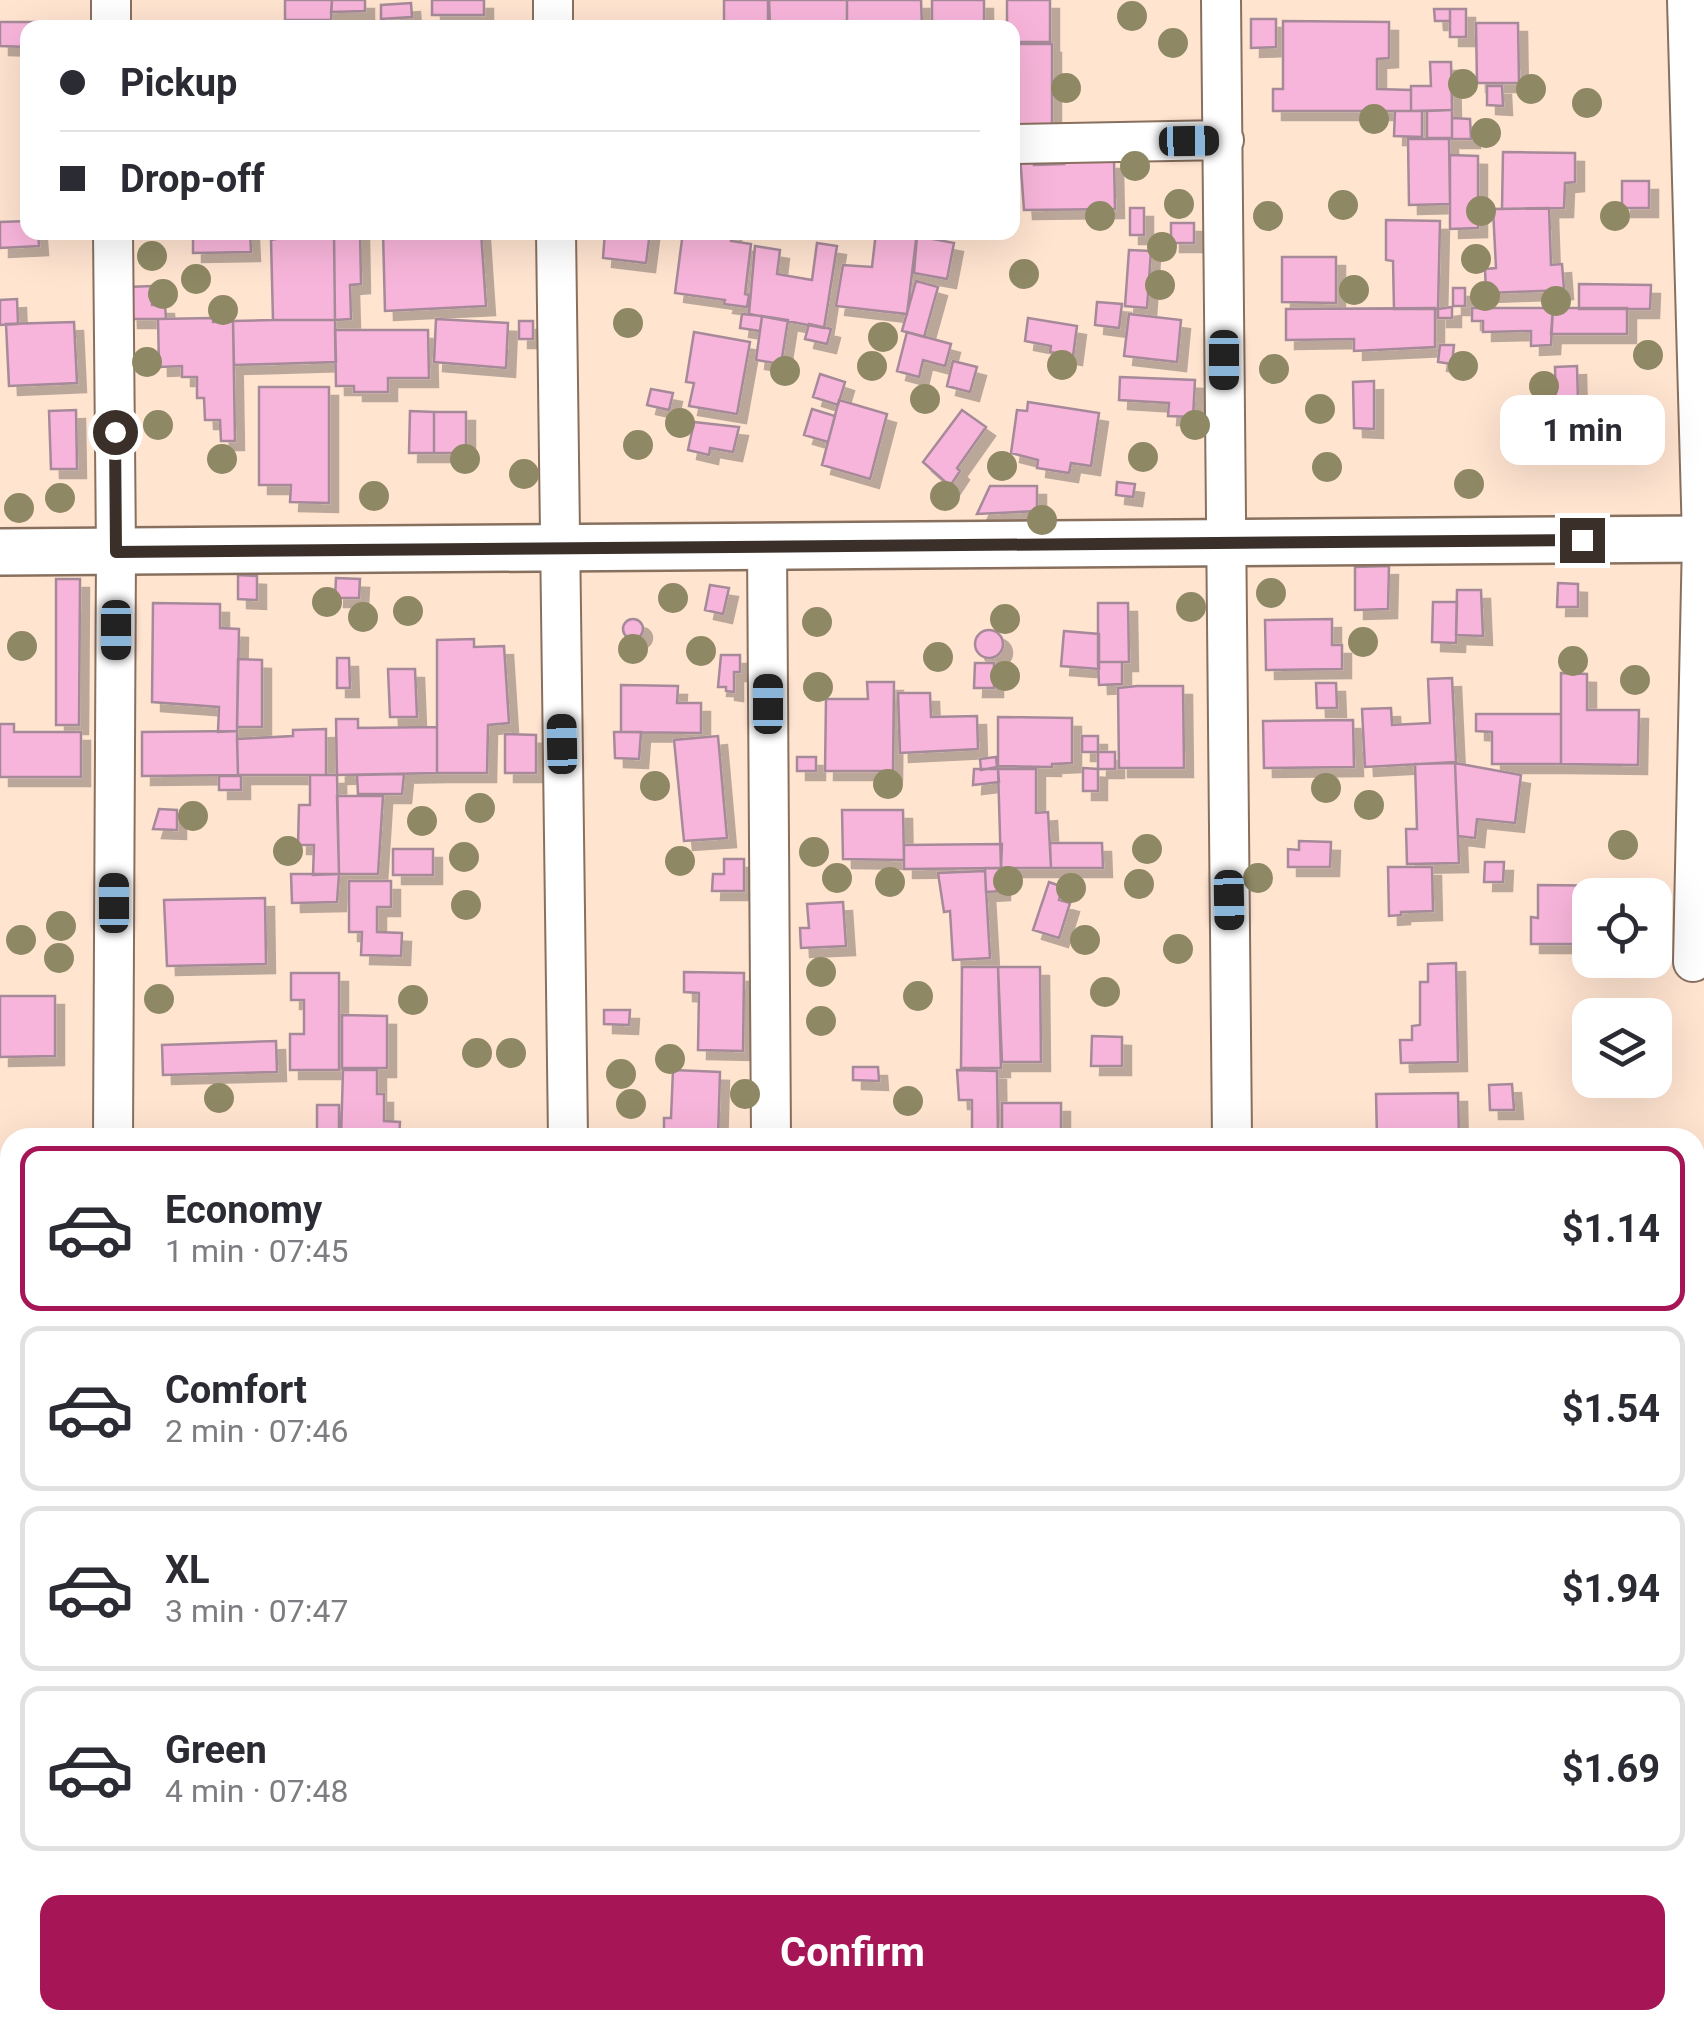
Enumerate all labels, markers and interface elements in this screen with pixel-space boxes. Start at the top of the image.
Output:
text: Pickup [120,61,237,105]
car [1159,125,1219,157]
text: Drop-off [120,157,265,201]
car [1209,330,1239,390]
callout: 1 min [1500,395,1664,465]
route start [93,410,138,455]
text: 1 min [1542,411,1623,449]
route end [1560,518,1605,563]
car [101,600,131,660]
car [753,674,783,734]
car [546,714,578,774]
car [1213,870,1245,930]
car [99,873,129,933]
map controls [1572,878,1672,1098]
button: locate [1572,878,1672,978]
button: layers [1572,998,1672,1098]
icon: car [45,1184,135,1274]
text: Economy [165,1188,322,1232]
text: $1.14 [1562,1207,1660,1251]
text: 1 min · 07:45 [165,1232,348,1270]
icon: car [45,1364,135,1454]
text: Comfort [165,1368,307,1412]
text: $1.54 [1562,1387,1660,1431]
text: 2 min · 07:46 [165,1412,348,1450]
icon: car [45,1544,135,1634]
text: XL [165,1548,210,1592]
text: $1.94 [1562,1567,1660,1611]
text: 3 min · 07:47 [165,1592,348,1630]
icon: car [45,1724,135,1814]
text: Green [165,1728,267,1772]
text: $1.69 [1562,1747,1660,1791]
text: 4 min · 07:48 [165,1772,348,1810]
button: Confirm [40,1895,1665,2010]

